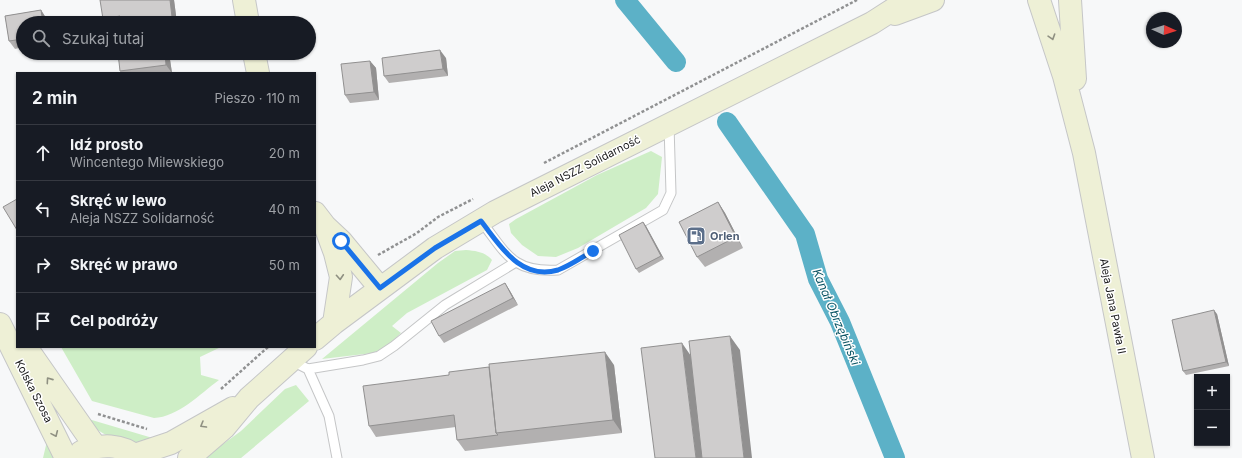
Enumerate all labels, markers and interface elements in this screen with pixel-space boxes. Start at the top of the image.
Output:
north arrow [1146,12,1182,48]
search box [16,16,316,60]
icon: search [30,27,52,49]
text: Szukaj tutaj [62,29,144,48]
one-way arrow [1047,33,1056,40]
text: 2 min [32,88,77,108]
text: Pieszo · 110 m [214,90,300,106]
street label: Aleja NSZZ Solidarność [527,132,643,200]
text: Idź prosto [70,135,143,154]
icon: ahead [32,142,54,164]
text: 20 m [269,145,300,161]
text: Wincentego Milewskiego [70,154,224,170]
text: Skręć w lewo [70,191,166,210]
icon: left [32,198,54,220]
text: 40 m [268,201,300,217]
text: Aleja NSZZ Solidarność [70,210,215,226]
fuel station icon: Orlen [685,225,707,247]
place label: Orlen [710,229,740,243]
route start [332,232,350,250]
route end [584,242,602,260]
icon: right [32,254,54,276]
text: Skręć w prawo [70,255,178,274]
text: 50 m [269,257,300,273]
street label: Aleja Jana Pawła II [1097,257,1129,355]
water label: Kanał Obrzębiński [809,266,864,368]
one-way arrow [335,274,344,280]
icon: arrive [32,310,54,332]
text: Cel podróży [70,311,158,330]
street label: Kolska Szosa [12,357,56,425]
map controls [1194,374,1230,446]
button: + [1194,374,1230,410]
one-way arrow [46,377,54,384]
button: − [1194,410,1230,446]
one-way arrow [200,420,208,427]
one-way arrow [50,429,58,437]

